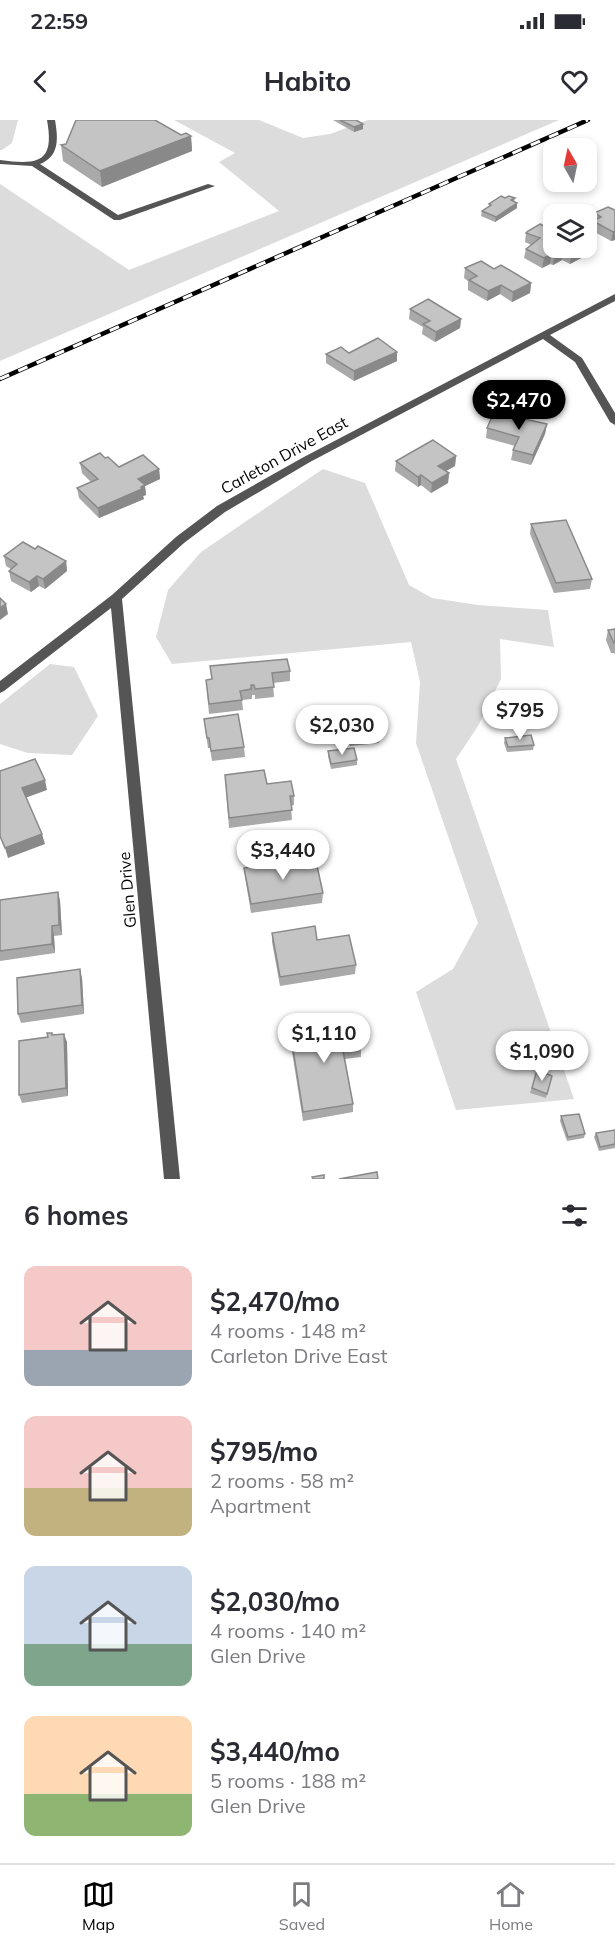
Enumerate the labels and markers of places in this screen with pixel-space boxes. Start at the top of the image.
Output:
pin: $2,470 [470,380,568,431]
pin: $795 [484,690,556,741]
pin: $2,030 [293,705,391,756]
pin: $3,440 [234,830,332,881]
pin: $1,110 [275,1013,373,1064]
pin: $1,090 [493,1031,591,1082]

